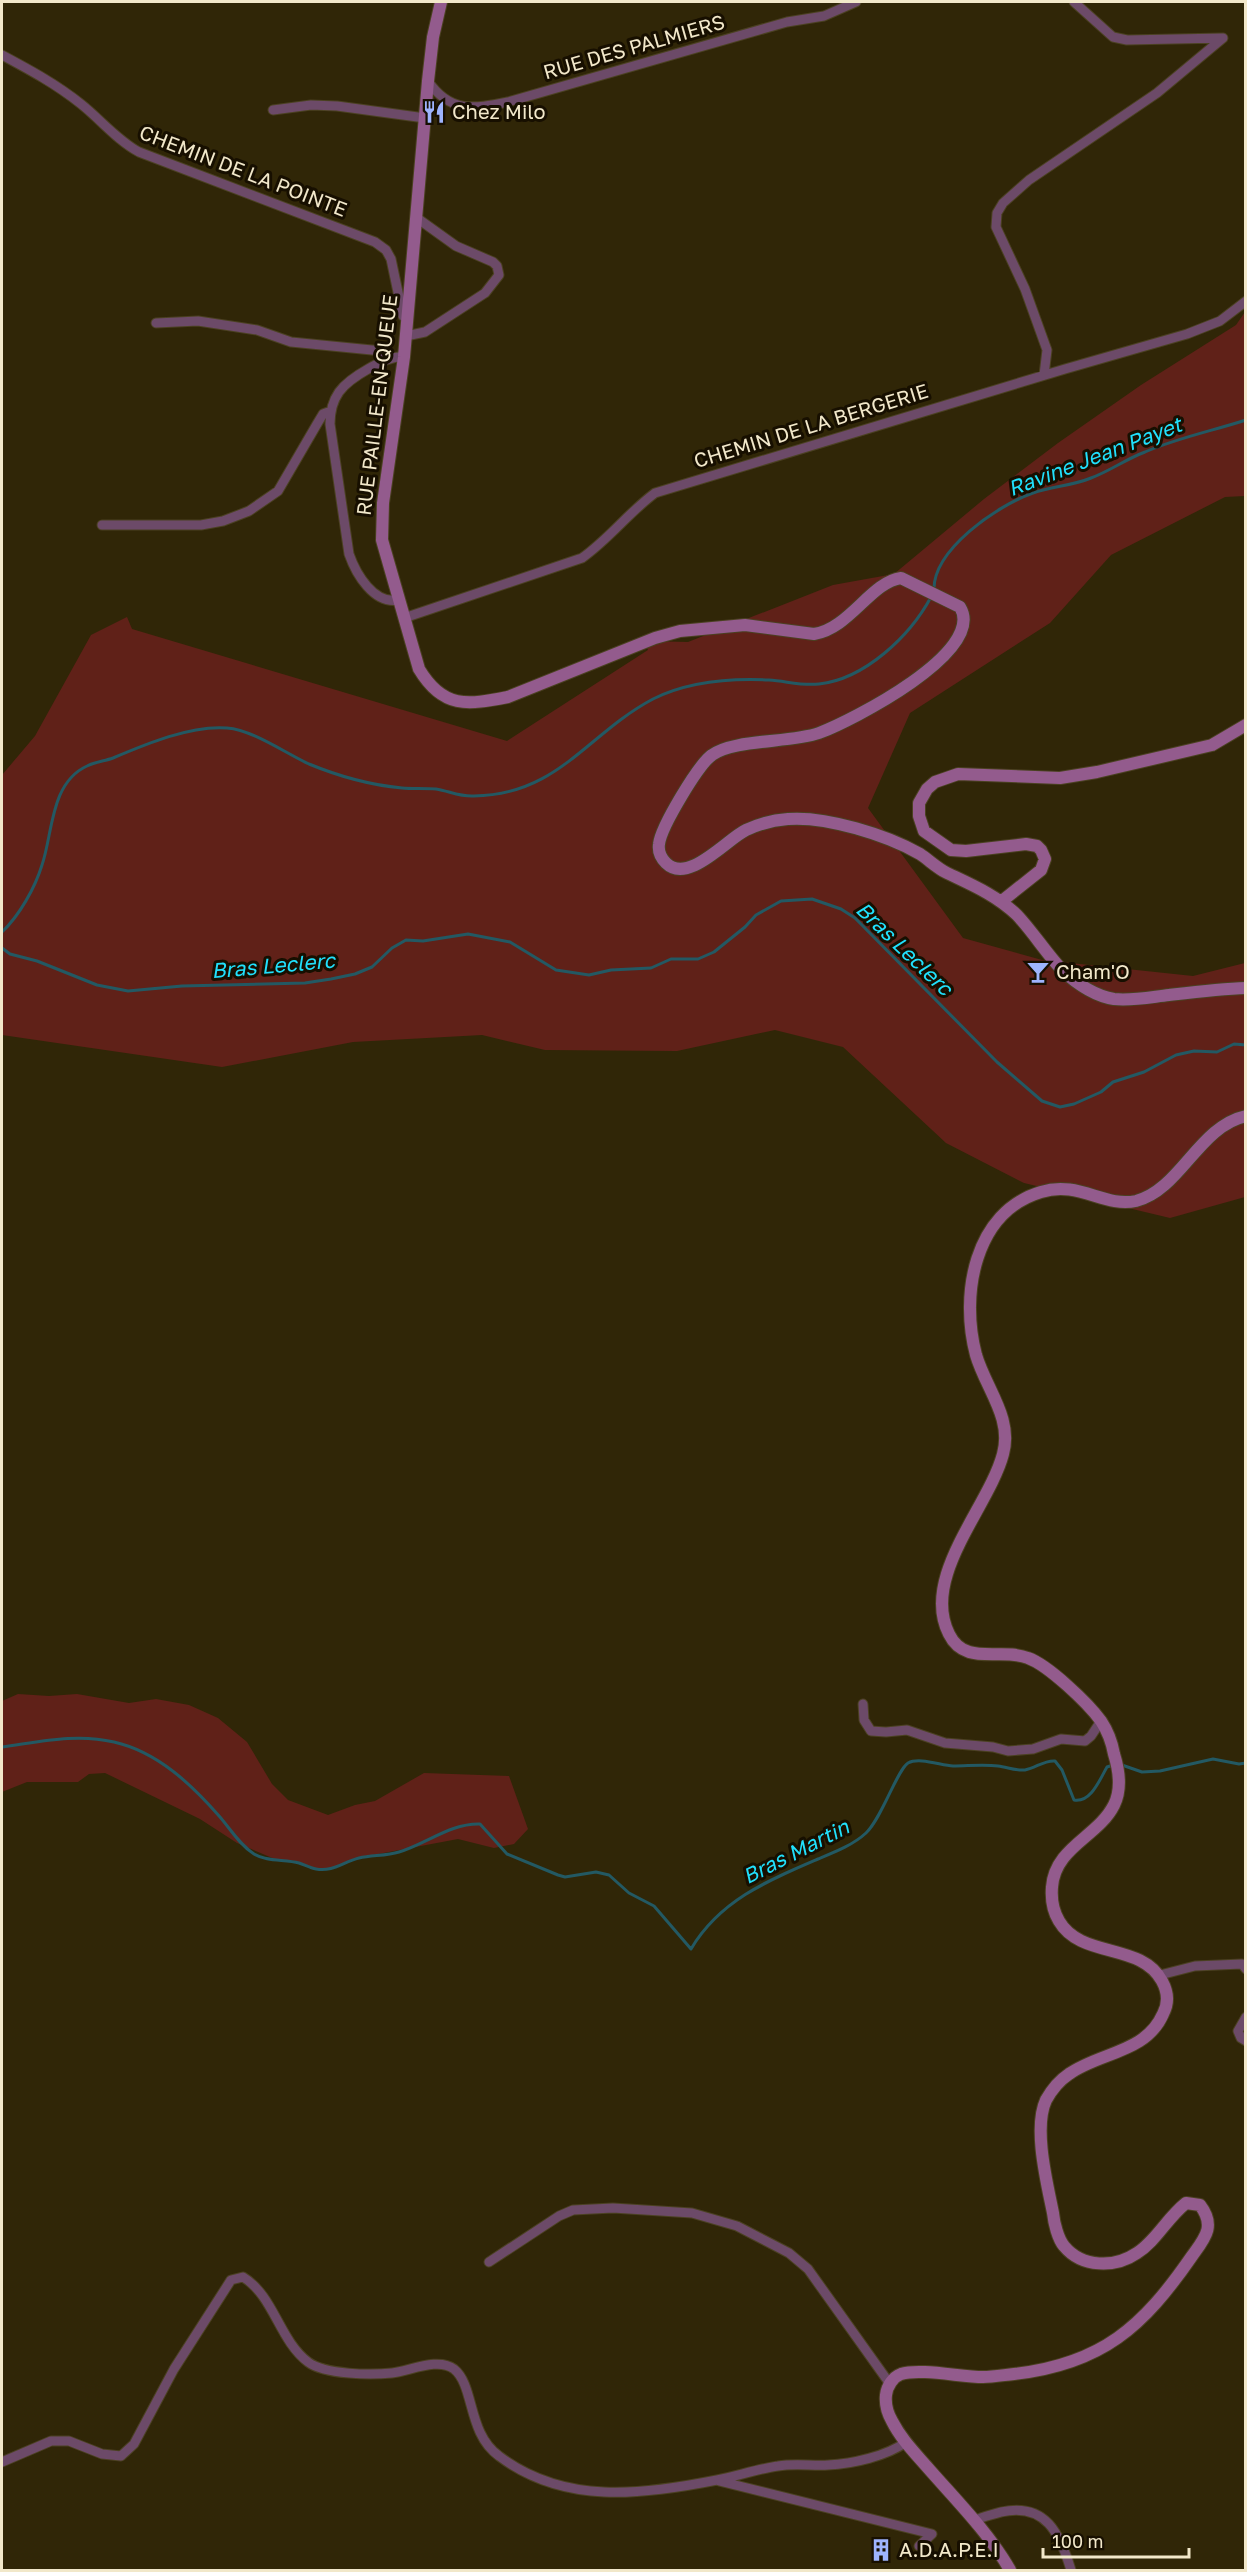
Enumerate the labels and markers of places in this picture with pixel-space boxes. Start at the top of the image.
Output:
restaurant icon: Chez Milo [421,99,447,125]
place label: Chez Milo [452,99,545,123]
bar icon: Cham'O [1025,959,1051,985]
place label: Cham'O [1056,959,1130,983]
building icon: A.D.A.P.E.I [868,2537,894,2563]
place label: A.D.A.P.E.I [899,2537,999,2561]

